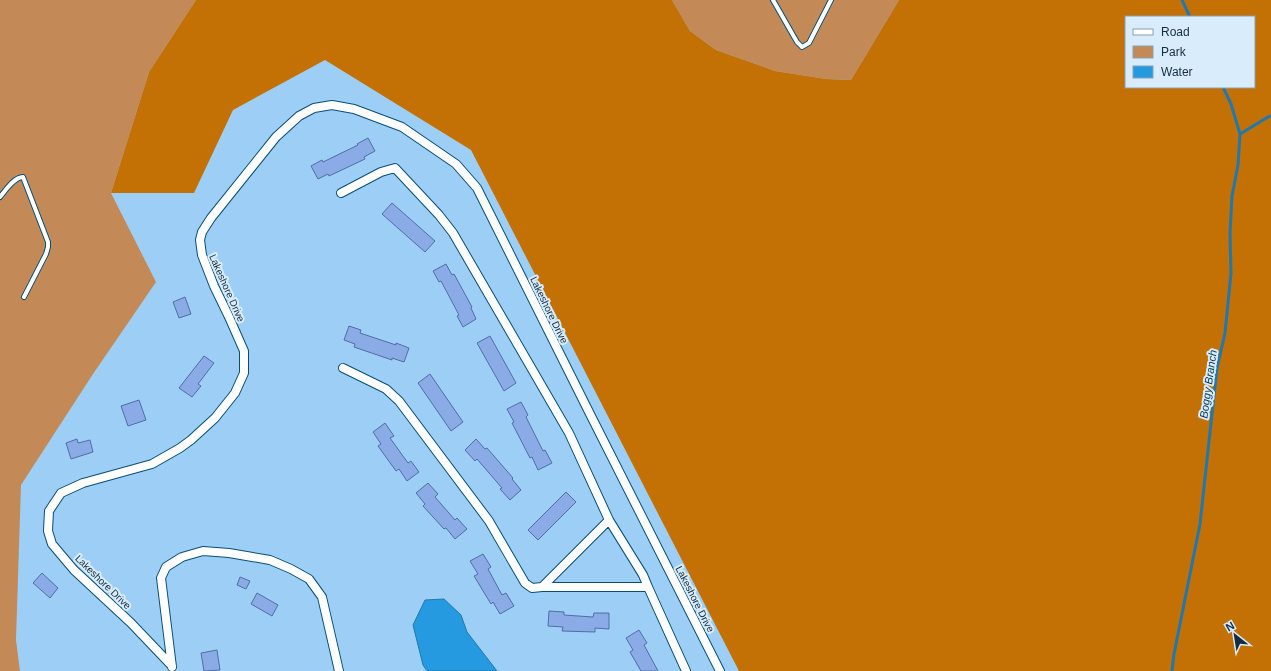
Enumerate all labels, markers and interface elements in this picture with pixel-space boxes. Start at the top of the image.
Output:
legend [1125,16,1255,88]
text: Road [1161,25,1190,39]
text: Park [1161,45,1187,59]
text: Water [1161,65,1193,79]
street label: Lakeshore Drive [207,253,247,324]
street label: Lakeshore Drive [528,275,570,346]
water label: Boggy Branch [1197,349,1219,419]
street label: Lakeshore Drive [73,553,133,612]
street label: Lakeshore Drive [674,564,717,634]
north arrow [1215,615,1255,655]
text: N [1224,619,1236,634]

